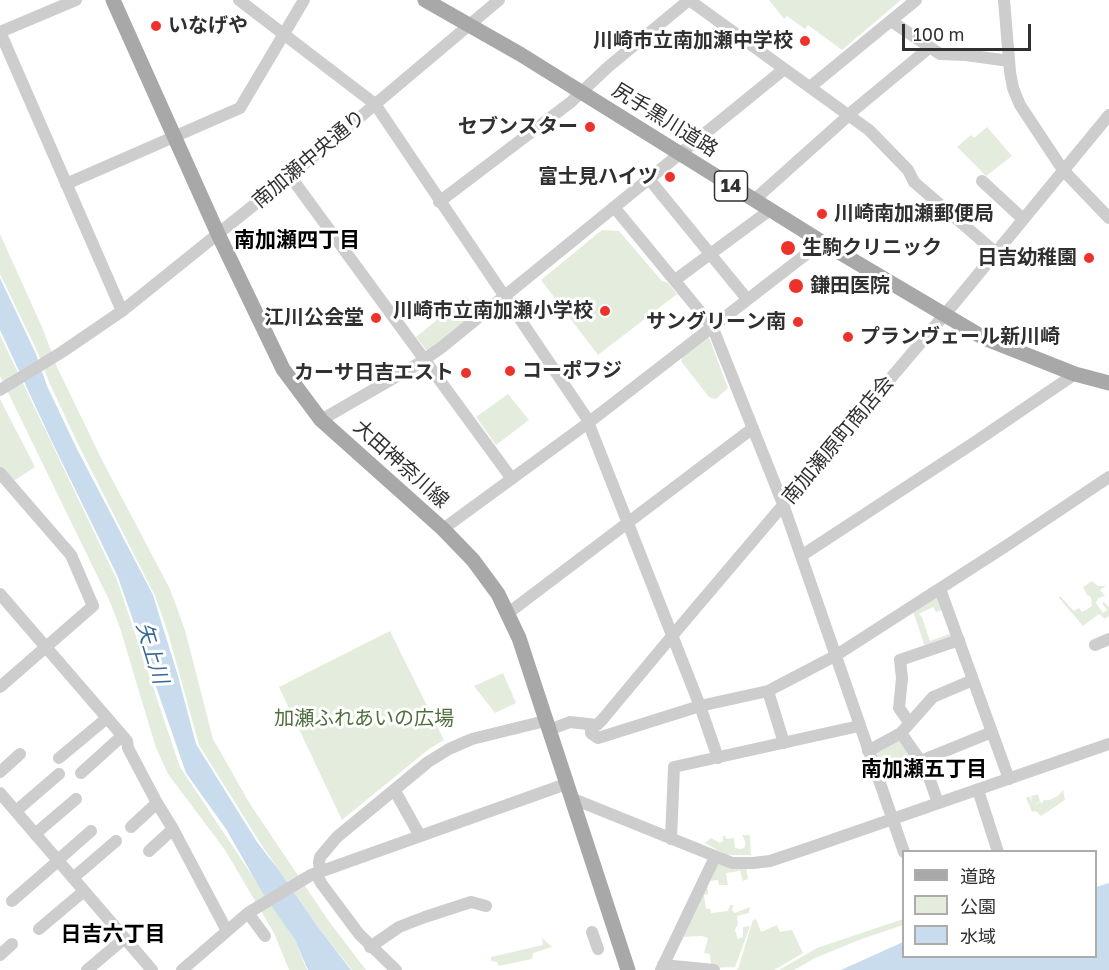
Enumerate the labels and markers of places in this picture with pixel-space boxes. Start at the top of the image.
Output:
place label: いなげや [168,14,248,38]
marker: いなげや [149,19,163,33]
place label: 川崎市立南加瀬中学校 [593,29,793,53]
marker: 川崎市立南加瀬中学校 [798,34,812,48]
place label: セブンスター [458,115,578,139]
marker: セブンスター [583,120,597,134]
place label: 富士見ハイツ [538,165,658,189]
marker: 富士見ハイツ [663,170,677,184]
place label: 川崎南加瀬郵便局 [834,202,994,226]
marker: 川崎南加瀬郵便局 [815,207,829,221]
place label: 生駒クリニック [802,236,942,260]
marker: 生駒クリニック [779,239,797,257]
place label: 日吉幼稚園 [977,246,1077,270]
marker: 日吉幼稚園 [1082,251,1096,265]
place label: 鎌田医院 [810,274,890,298]
marker: 鎌田医院 [787,277,805,295]
place label: 川崎市立南加瀬小学校 [393,299,593,323]
marker: 川崎市立南加瀬小学校 [598,304,612,318]
place label: 江川公会堂 [264,306,364,330]
place label: サングリーン南 [646,310,786,334]
marker: 江川公会堂 [369,311,383,325]
marker: サングリーン南 [791,315,805,329]
place label: プランヴェール新川崎 [860,325,1060,349]
marker: プランヴェール新川崎 [841,330,855,344]
place label: コーポフジ [522,359,622,383]
place label: カーサ日吉エスト [294,361,454,385]
marker: コーポフジ [503,364,517,378]
marker: カーサ日吉エスト [459,366,473,380]

